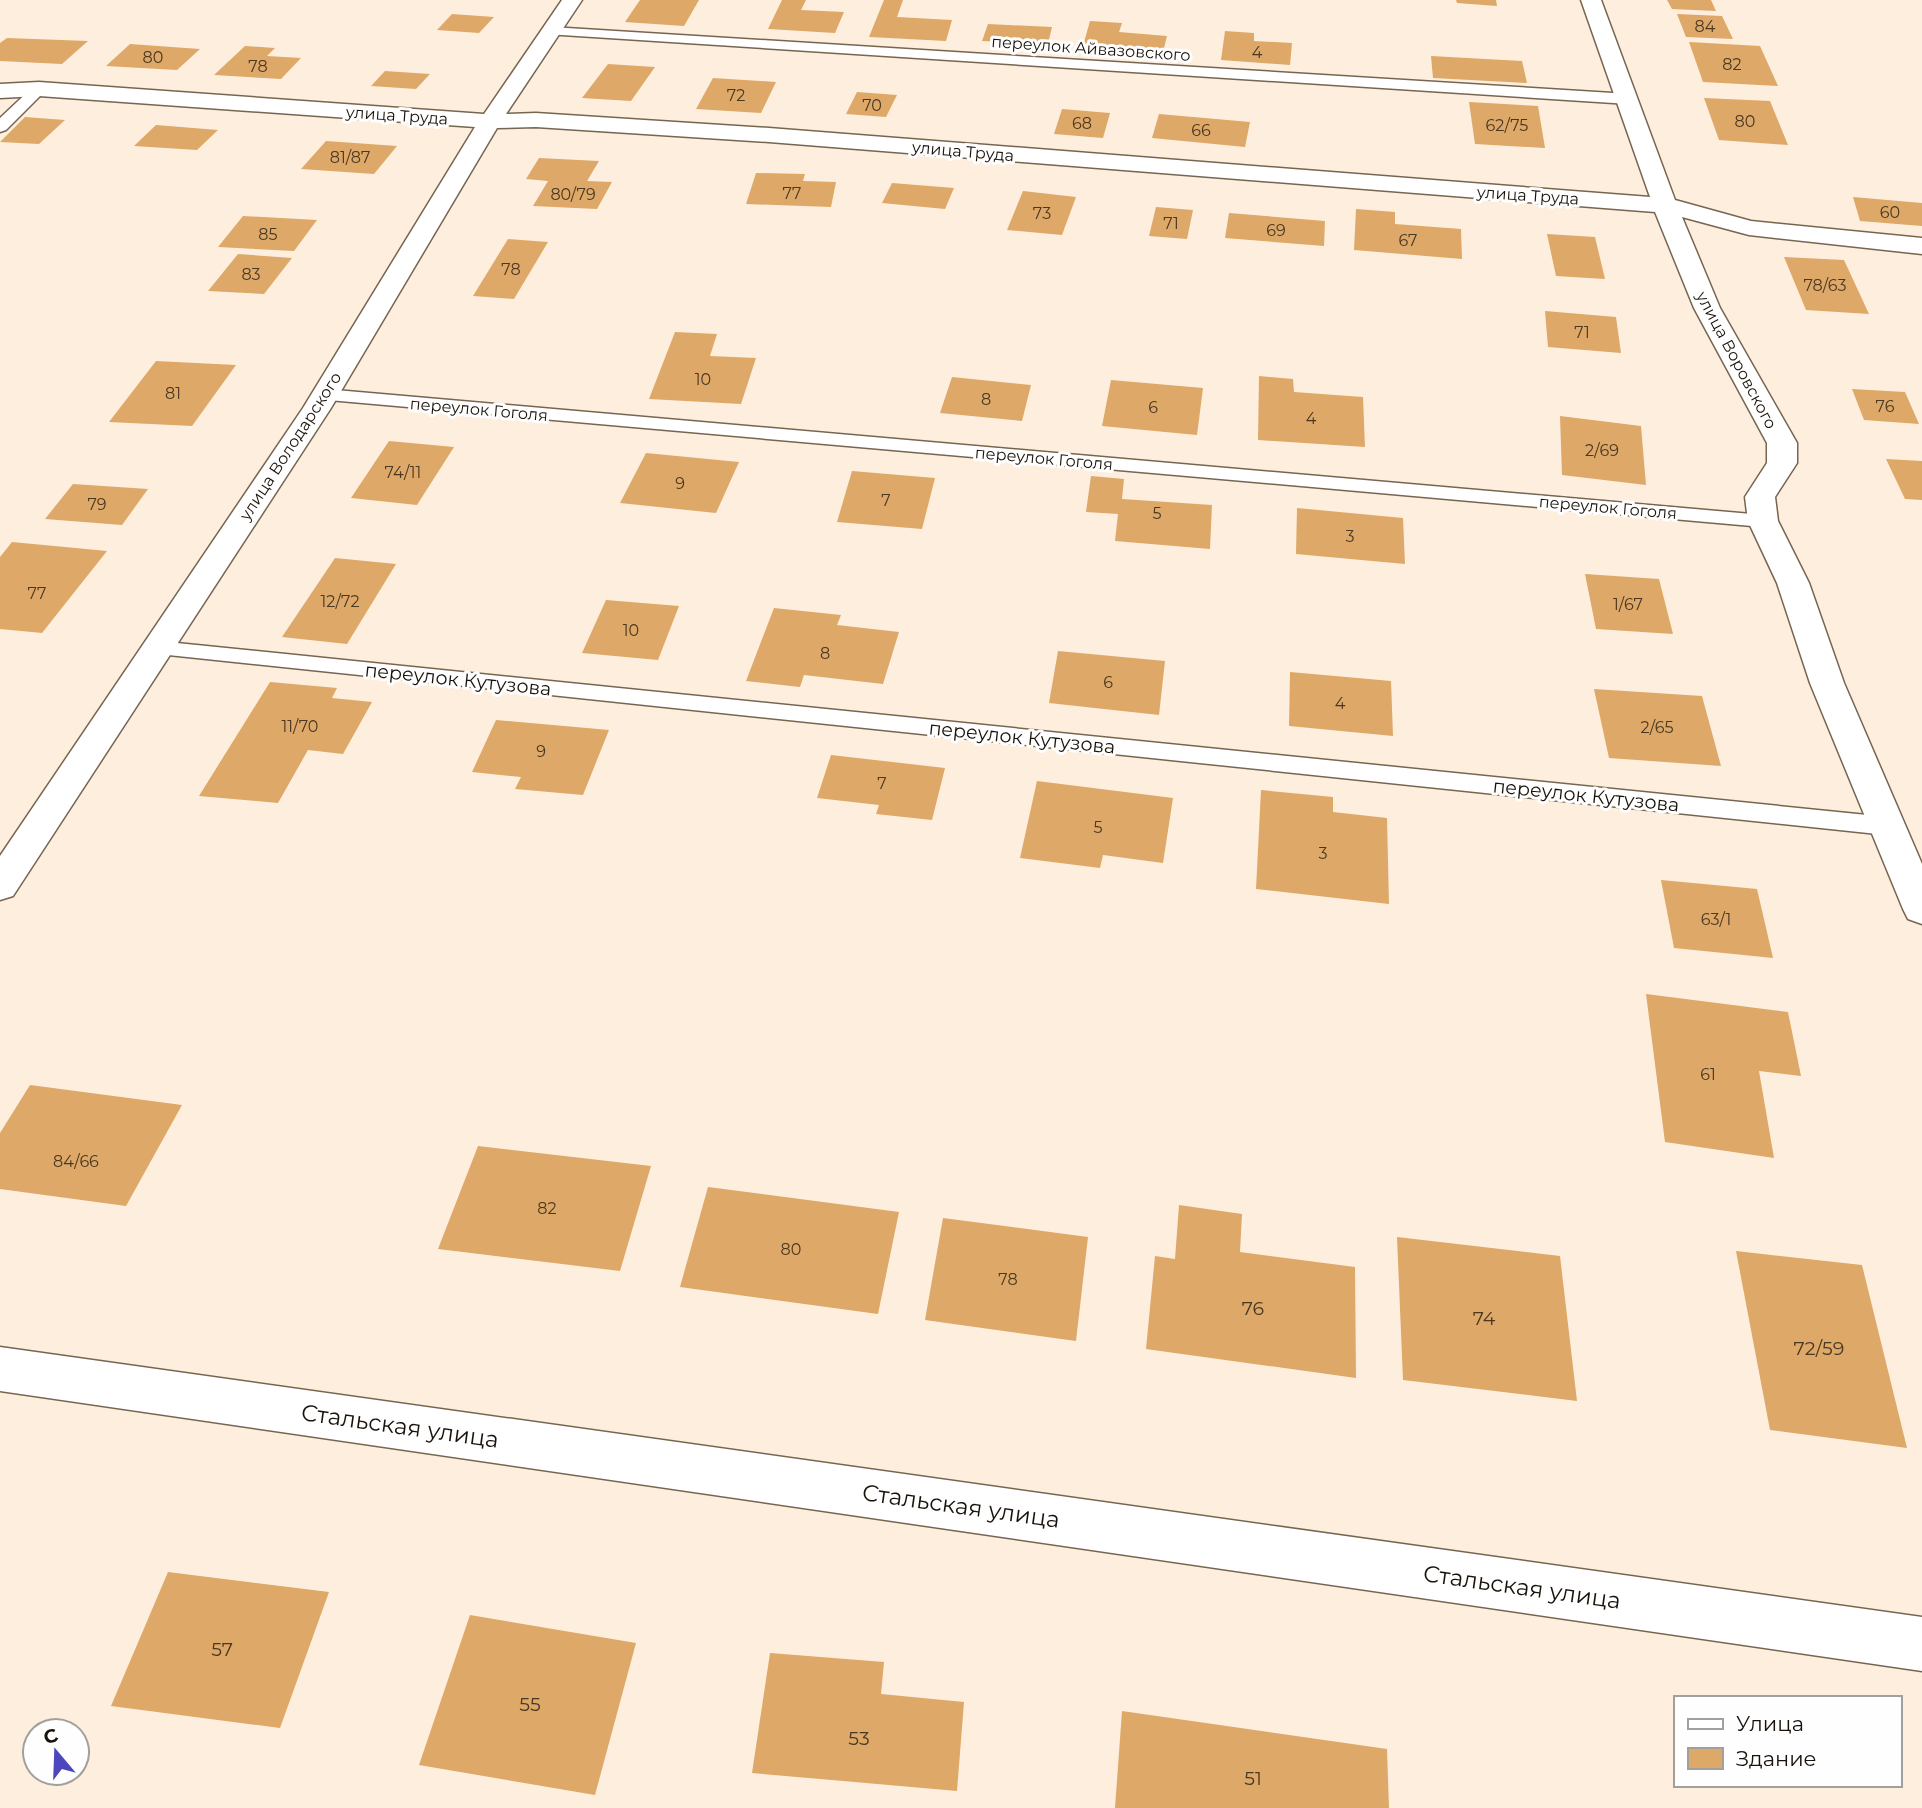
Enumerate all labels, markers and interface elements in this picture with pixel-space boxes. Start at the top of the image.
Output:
house number: 84 [1695,17,1716,36]
street label: переулок Айвазовского [991,32,1191,65]
house number: 4 [1252,43,1263,62]
house number: 80 [143,48,163,67]
house number: 82 [1722,55,1742,74]
house number: 78 [248,57,268,76]
house number: 72 [727,86,745,105]
house number: 70 [862,96,882,115]
street label: улица Труда [344,102,449,129]
house number: 80 [1735,112,1755,131]
house number: 68 [1072,114,1092,133]
house number: 62/75 [1486,116,1528,135]
house number: 66 [1191,121,1211,140]
street label: улица Труда [910,137,1015,165]
house number: 81/87 [330,148,370,167]
street label: улица Труда [1475,182,1580,209]
house number: 77 [783,184,801,203]
house number: 80/79 [550,185,596,204]
house number: 60 [1880,203,1900,222]
house number: 73 [1033,204,1051,223]
house number: 71 [1163,214,1179,233]
house number: 69 [1266,221,1286,240]
house number: 85 [258,225,278,244]
house number: 67 [1398,231,1418,250]
house number: 78 [501,260,521,279]
house number: 83 [241,265,261,284]
house number: 78/63 [1803,276,1847,295]
street label: улица Воровского [1692,287,1781,432]
house number: 71 [1574,323,1590,342]
street label: улица Володарского [235,369,345,525]
house number: 10 [695,370,711,389]
house number: 81 [165,384,181,403]
house number: 8 [981,390,991,409]
street label: переулок Гоголя [409,394,549,425]
house number: 76 [1876,397,1895,416]
house number: 6 [1148,398,1158,417]
house number: 4 [1306,409,1317,428]
house number: 2/69 [1585,441,1619,460]
street label: переулок Гоголя [974,443,1114,474]
house number: 74/11 [385,463,421,482]
house number: 9 [675,474,685,493]
house number: 7 [881,491,891,510]
street label: переулок Гоголя [1538,492,1678,523]
house number: 79 [87,495,107,514]
house number: 5 [1152,504,1162,523]
house number: 3 [1345,527,1355,546]
house number: 77 [28,584,46,603]
house number: 12/72 [320,592,360,611]
house number: 1/67 [1613,595,1643,614]
house number: 10 [623,621,639,640]
house number: 8 [820,644,830,663]
street label: переулок Кутузова [364,658,552,701]
house number: 6 [1103,673,1113,692]
house number: 4 [1335,694,1346,713]
street label: переулок Кутузова [928,716,1116,759]
house number: 11/70 [282,717,318,736]
house number: 2/65 [1640,718,1674,737]
house number: 9 [536,742,546,761]
house number: 7 [877,774,887,793]
street label: переулок Кутузова [1492,774,1680,817]
house number: 5 [1093,818,1103,837]
house number: 3 [1318,844,1328,863]
house number: 63/1 [1701,910,1731,929]
house number: 61 [1700,1065,1716,1084]
house number: 84/66 [53,1152,99,1171]
house number: 82 [537,1199,557,1218]
house number: 80 [781,1240,801,1259]
house number: 78 [998,1270,1018,1289]
house number: 76 [1242,1297,1264,1320]
house number: 74 [1473,1307,1496,1330]
house number: 72/59 [1794,1337,1844,1360]
street label: Стальская улица [299,1398,501,1454]
street label: Стальская улица [860,1478,1062,1534]
street label: Стальская улица [1421,1559,1623,1615]
house number: 57 [211,1638,233,1661]
house number: 55 [519,1693,541,1716]
legend [1674,1696,1901,1787]
text: Улица [1736,1711,1804,1736]
north arrow [21,1717,91,1787]
text: С [40,1723,61,1750]
house number: 53 [848,1727,870,1750]
text: Здание [1736,1746,1817,1771]
house number: 51 [1244,1767,1262,1790]

